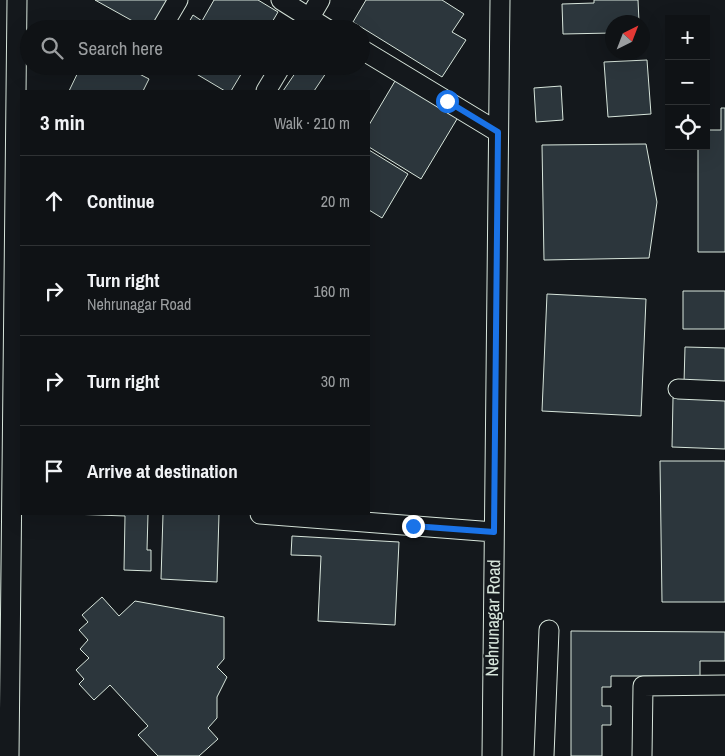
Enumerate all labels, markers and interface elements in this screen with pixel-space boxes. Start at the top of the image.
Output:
north arrow [605,15,650,60]
map controls [665,15,710,150]
button: + [665,15,710,60]
search box [20,20,370,75]
icon: search [38,34,66,62]
text: Search here [78,35,163,61]
button: − [665,60,710,105]
route start [436,90,459,113]
button: locate [665,105,710,150]
text: 3 min [40,108,85,137]
text: Walk · 210 m [274,112,350,134]
icon: ahead [40,187,68,215]
text: Continue [87,188,155,214]
text: 20 m [321,190,350,212]
text: Turn right [87,267,159,293]
icon: right [40,277,68,305]
text: 160 m [314,280,350,302]
text: Nehrunagar Road [87,293,191,315]
icon: right [40,367,68,395]
text: Turn right [87,368,159,394]
text: 30 m [321,370,350,392]
icon: arrive [40,457,68,485]
text: Arrive at destination [87,458,238,484]
route end [402,515,425,538]
street label: Nehrunagar Road [479,559,506,677]

